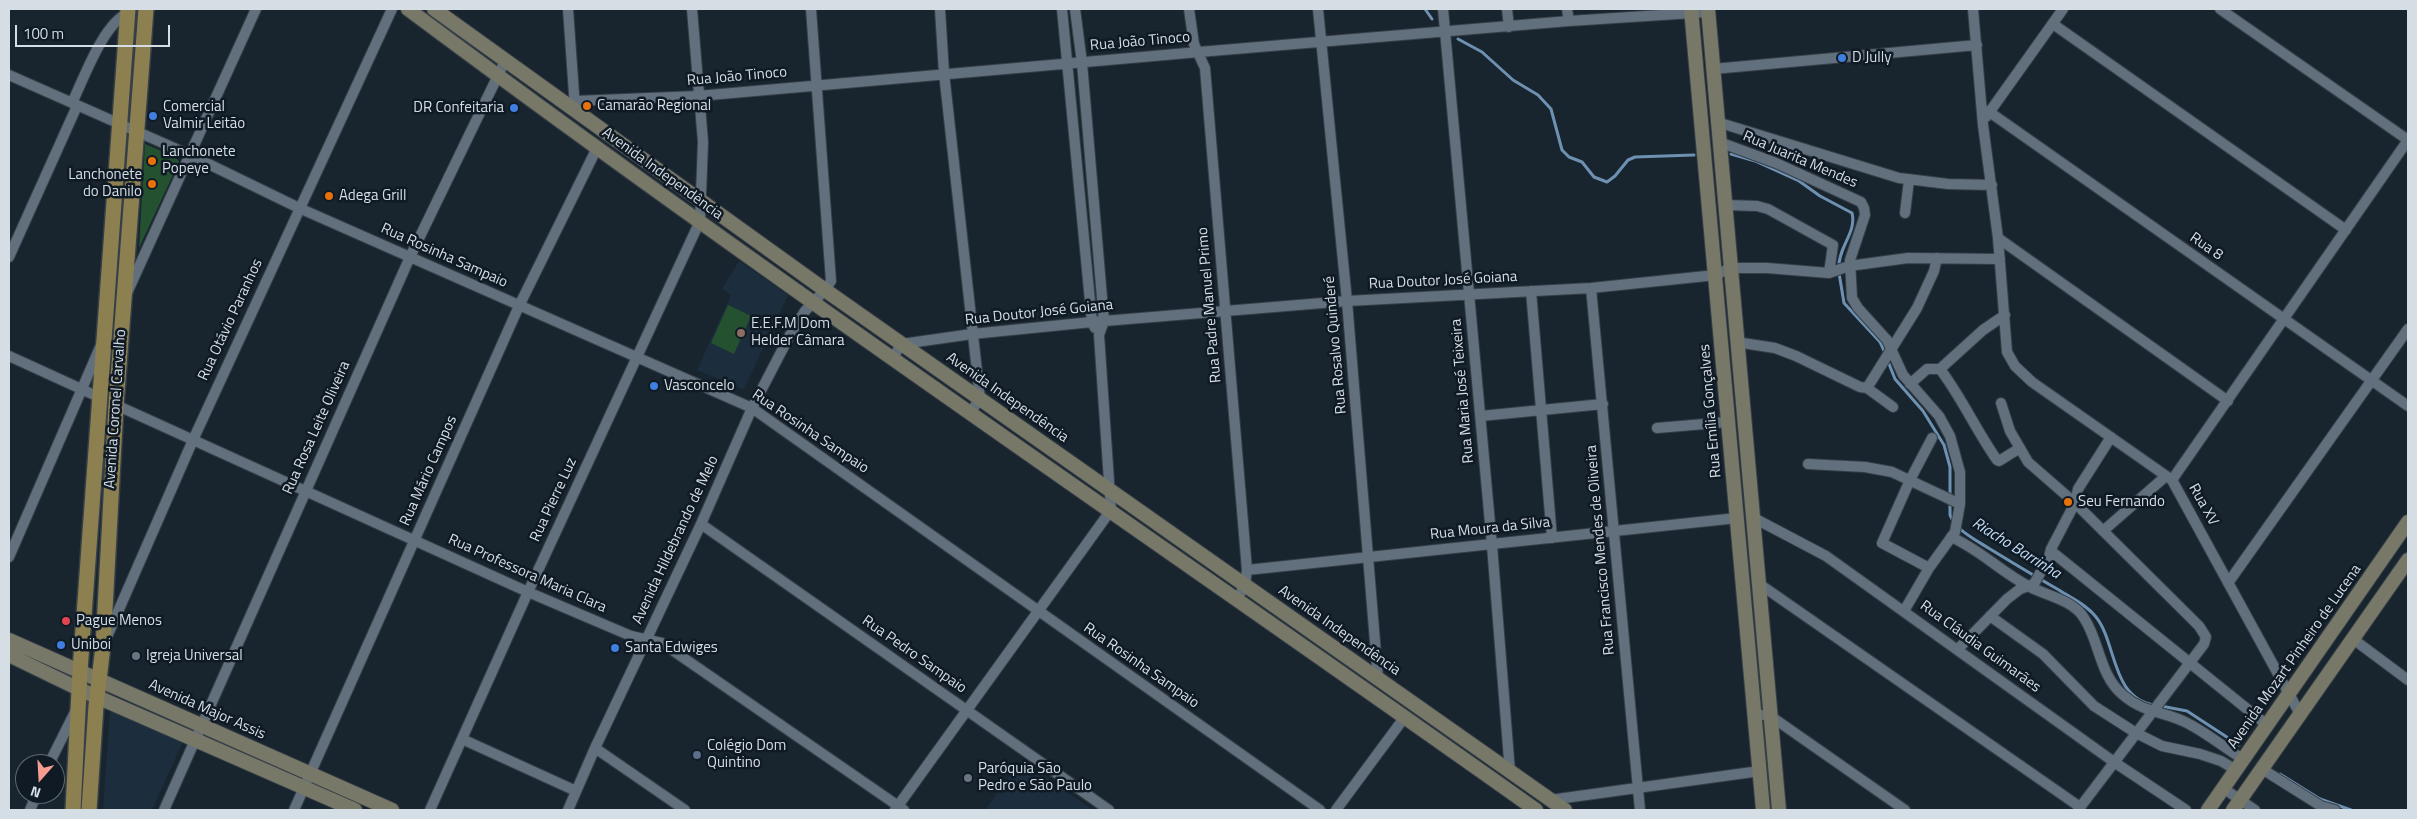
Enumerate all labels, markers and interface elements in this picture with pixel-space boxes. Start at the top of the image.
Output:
scale bar [18,15,172,47]
text: 100 m [23,22,64,45]
street label: Rua João Tinoco [1089,29,1191,55]
place label: D Jully [1852,49,1891,67]
marker: D Jully [1836,52,1848,64]
street label: Rua João Tinoco [686,64,788,90]
place label: Camarão Regional [597,97,711,115]
place label: Comercial Valmir Leitão [163,98,245,133]
place label: DR Confeitaria [413,99,504,117]
marker: Camarão Regional [581,100,593,112]
marker: DR Confeitaria [508,102,520,114]
marker: Comercial Valmir Leitão [147,110,159,122]
street label: Avenida Independência [598,124,726,224]
street label: Rua Juarita Mendes [1740,128,1860,192]
place label: Lanchonete Popeye [162,143,236,178]
marker: Lanchonete Popeye [146,155,158,167]
place label: Lanchonete do Danilo [68,166,142,201]
marker: Lanchonete do Danilo [146,178,158,190]
place label: Adega Grill [339,187,407,205]
marker: Adega Grill [323,190,335,202]
street label: Rua Rosinha Sampaio [378,220,510,292]
street label: Rua Padre Manuel Primo [1194,226,1226,384]
street label: Rua 8 [2186,229,2226,265]
street label: Rua Otávio Paranhos [195,256,267,384]
street label: Rua Doutor José Goiana [1368,268,1518,294]
street label: Rua Rosalvo Quinderé [1321,275,1351,415]
street label: Rua Doutor José Goiana [964,296,1114,330]
place label: E.E.F.M Dom Helder Câmara [751,315,845,350]
street label: Rua Maria José Teixeira [1448,318,1478,464]
marker: E.E.F.M Dom Helder Câmara [735,327,747,339]
street label: Avenida Coronel Carvalho [101,329,131,489]
street label: Rua Emília Gonçalves [1696,343,1726,479]
street label: Avenida Independência [942,349,1072,447]
street label: Rua Rosa Leite Oliveira [279,358,355,498]
place label: Vasconcelo [664,377,735,395]
marker: Vasconcelo [648,380,660,392]
street label: Rua Rosinha Sampaio [748,386,872,478]
street label: Rua Mário Campos [397,413,461,529]
street label: Rua Francisco Mendes de Oliveira [1583,444,1619,656]
street label: Avenida Hildebrando de Melo [629,453,723,627]
street label: Rua Pierre Luz [527,455,581,545]
street label: Rua XV [2184,481,2222,529]
place label: Seu Fernando [2078,493,2165,511]
marker: Seu Fernando [2062,496,2074,508]
street label: Rua Moura da Silva [1429,514,1551,544]
water label: Riacho Barrinha [1968,514,2064,584]
street label: Rua Professora Maria Clara [445,531,609,617]
street label: Avenida Mozart Pinheiro de Lucena [2224,561,2366,753]
street label: Avenida Independência [1274,582,1404,680]
street label: Rua Cláudia Guimarães [1916,597,2044,697]
place label: Pague Menos [76,612,162,630]
street label: Rua Pedro Sampaio [858,612,970,698]
marker: Pague Menos [60,615,72,627]
street label: Rua Rosinha Sampaio [1080,619,1202,713]
place label: Uniboi [71,636,111,654]
marker: Uniboi [55,639,67,651]
place label: Santa Edwiges [625,639,718,657]
marker: Santa Edwiges [609,642,621,654]
place label: Igreja Universal [146,647,243,665]
marker: Igreja Universal [130,650,142,662]
street label: Avenida Major Assis [146,676,268,744]
place label: Colégio Dom Quintino [707,737,786,772]
marker: Colégio Dom Quintino [691,749,703,761]
north arrow [15,754,65,804]
place label: Paróquia São Pedro e São Paulo [978,760,1092,795]
marker: Paróquia São Pedro e São Paulo [962,772,974,784]
text: N [27,781,43,804]

